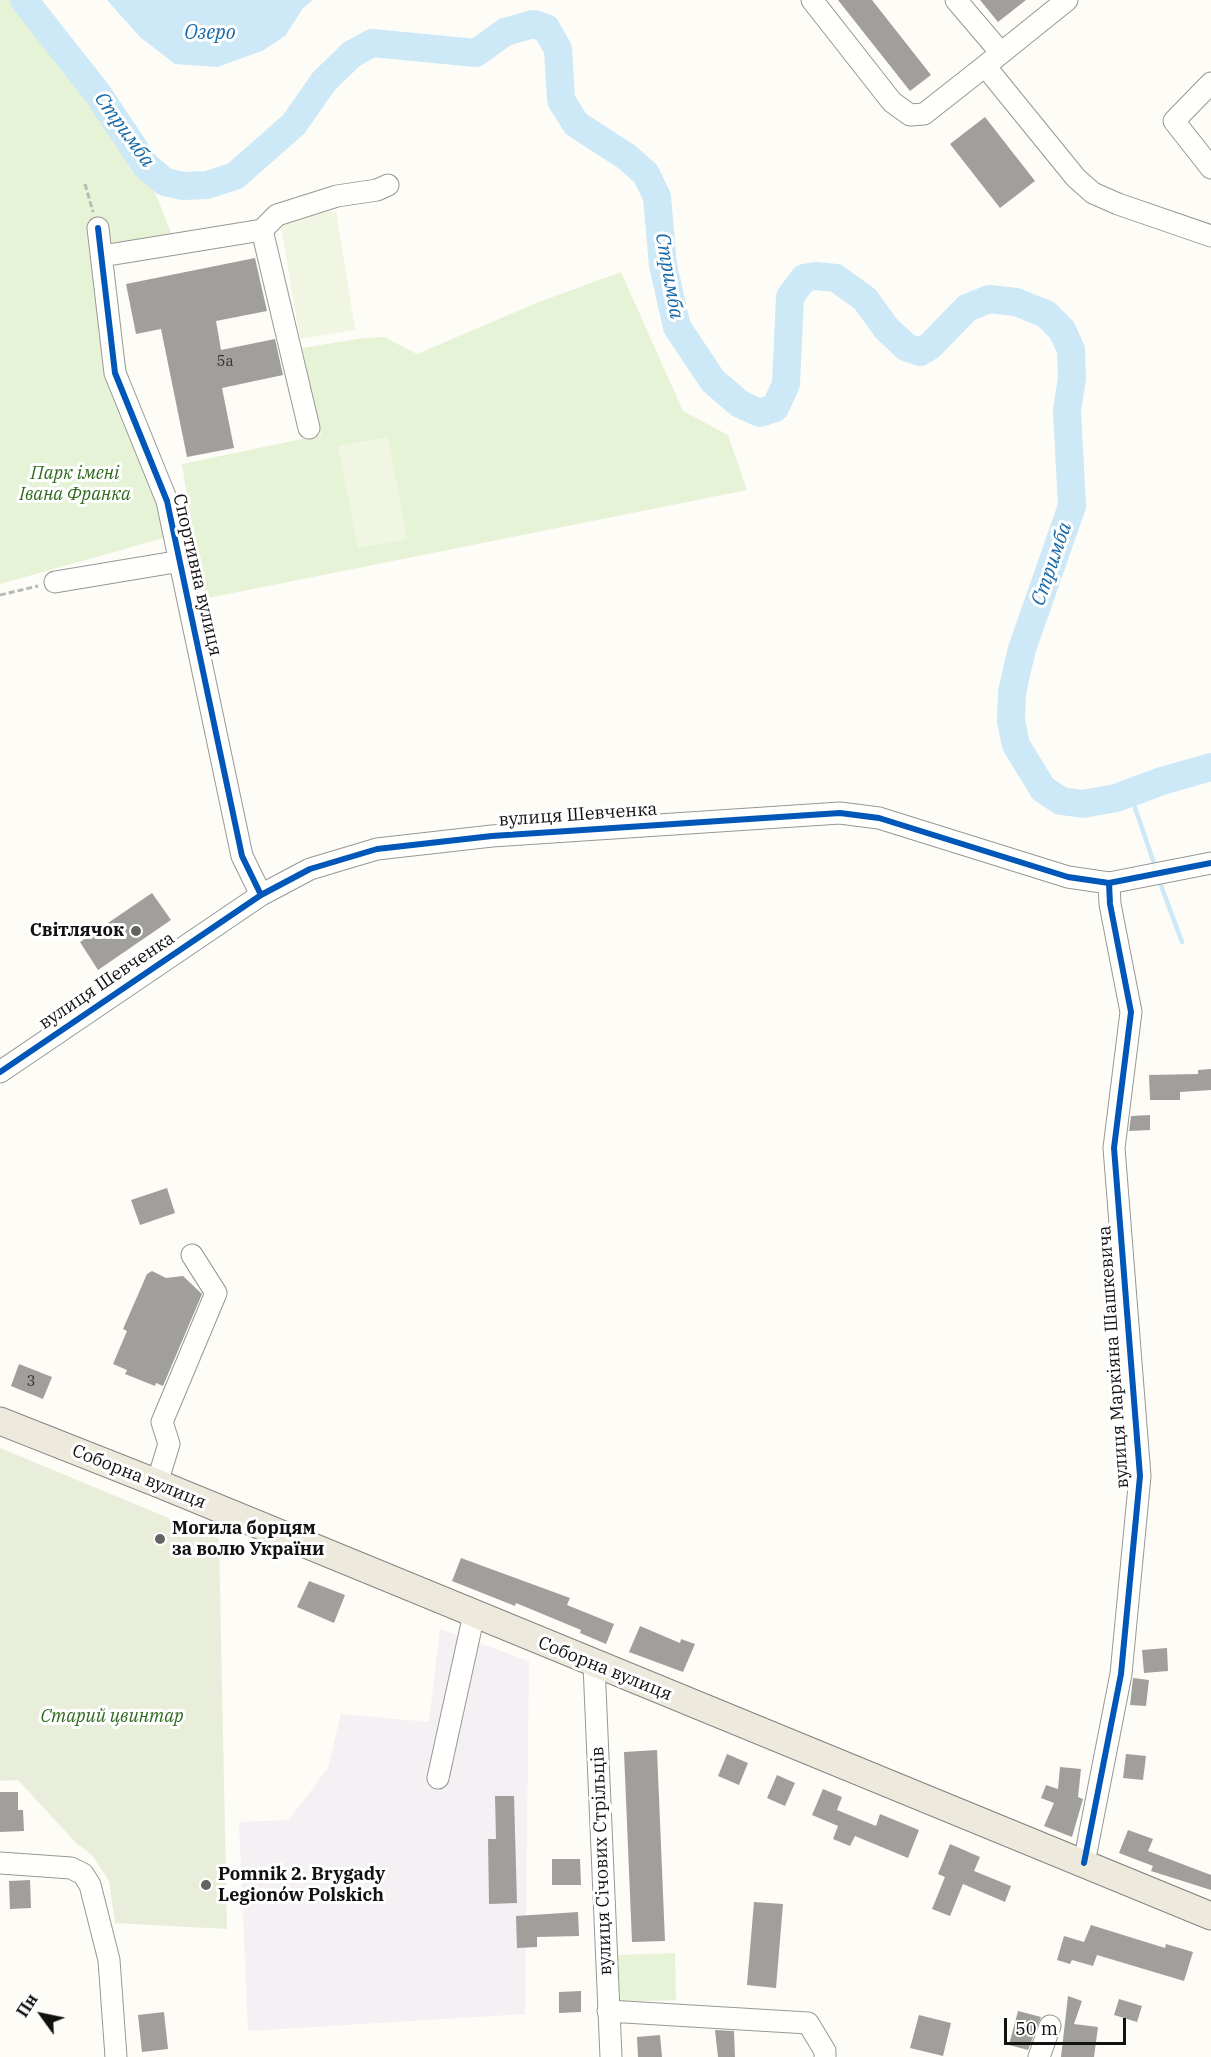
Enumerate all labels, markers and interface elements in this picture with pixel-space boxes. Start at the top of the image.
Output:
water label: Озеро [184,21,236,45]
water label: Стримба [89,88,159,172]
water label: Стримба [650,231,688,321]
house number: 5а [216,353,234,371]
park label: Парк імені Івана Франка [19,463,131,506]
street label: Спортивна вулиця [168,492,226,658]
water label: Стримба [1027,519,1077,609]
street label: вулиця Шевченка [498,799,658,831]
place label: Світлячок [30,920,124,942]
marker: Світлячок [129,924,143,938]
street label: вулиця Шевченка [35,928,179,1034]
street label: вулиця Маркіяна Шашкевича [1094,1225,1134,1489]
house number: 3 [27,1373,35,1391]
street label: Соборна вулиця [69,1440,209,1514]
place label: Могила борцям за волю України [172,1518,324,1561]
marker: Могила борцям за волю України [153,1532,167,1546]
street label: Соборна вулиця [535,1632,675,1706]
park label: Старий цвинтар [40,1706,184,1728]
street label: вулиця Січових Стрільців [587,1746,617,1976]
place label: Pomnik 2. Brygady Legionów Polskich [218,1864,385,1906]
marker: Pomnik 2. Brygady Legionów Polskich [199,1878,213,1892]
north arrow [12,1985,72,2045]
text: Пн [12,1990,42,2021]
scale bar [1007,2006,1128,2044]
text: 50 m [1015,2017,1058,2040]

